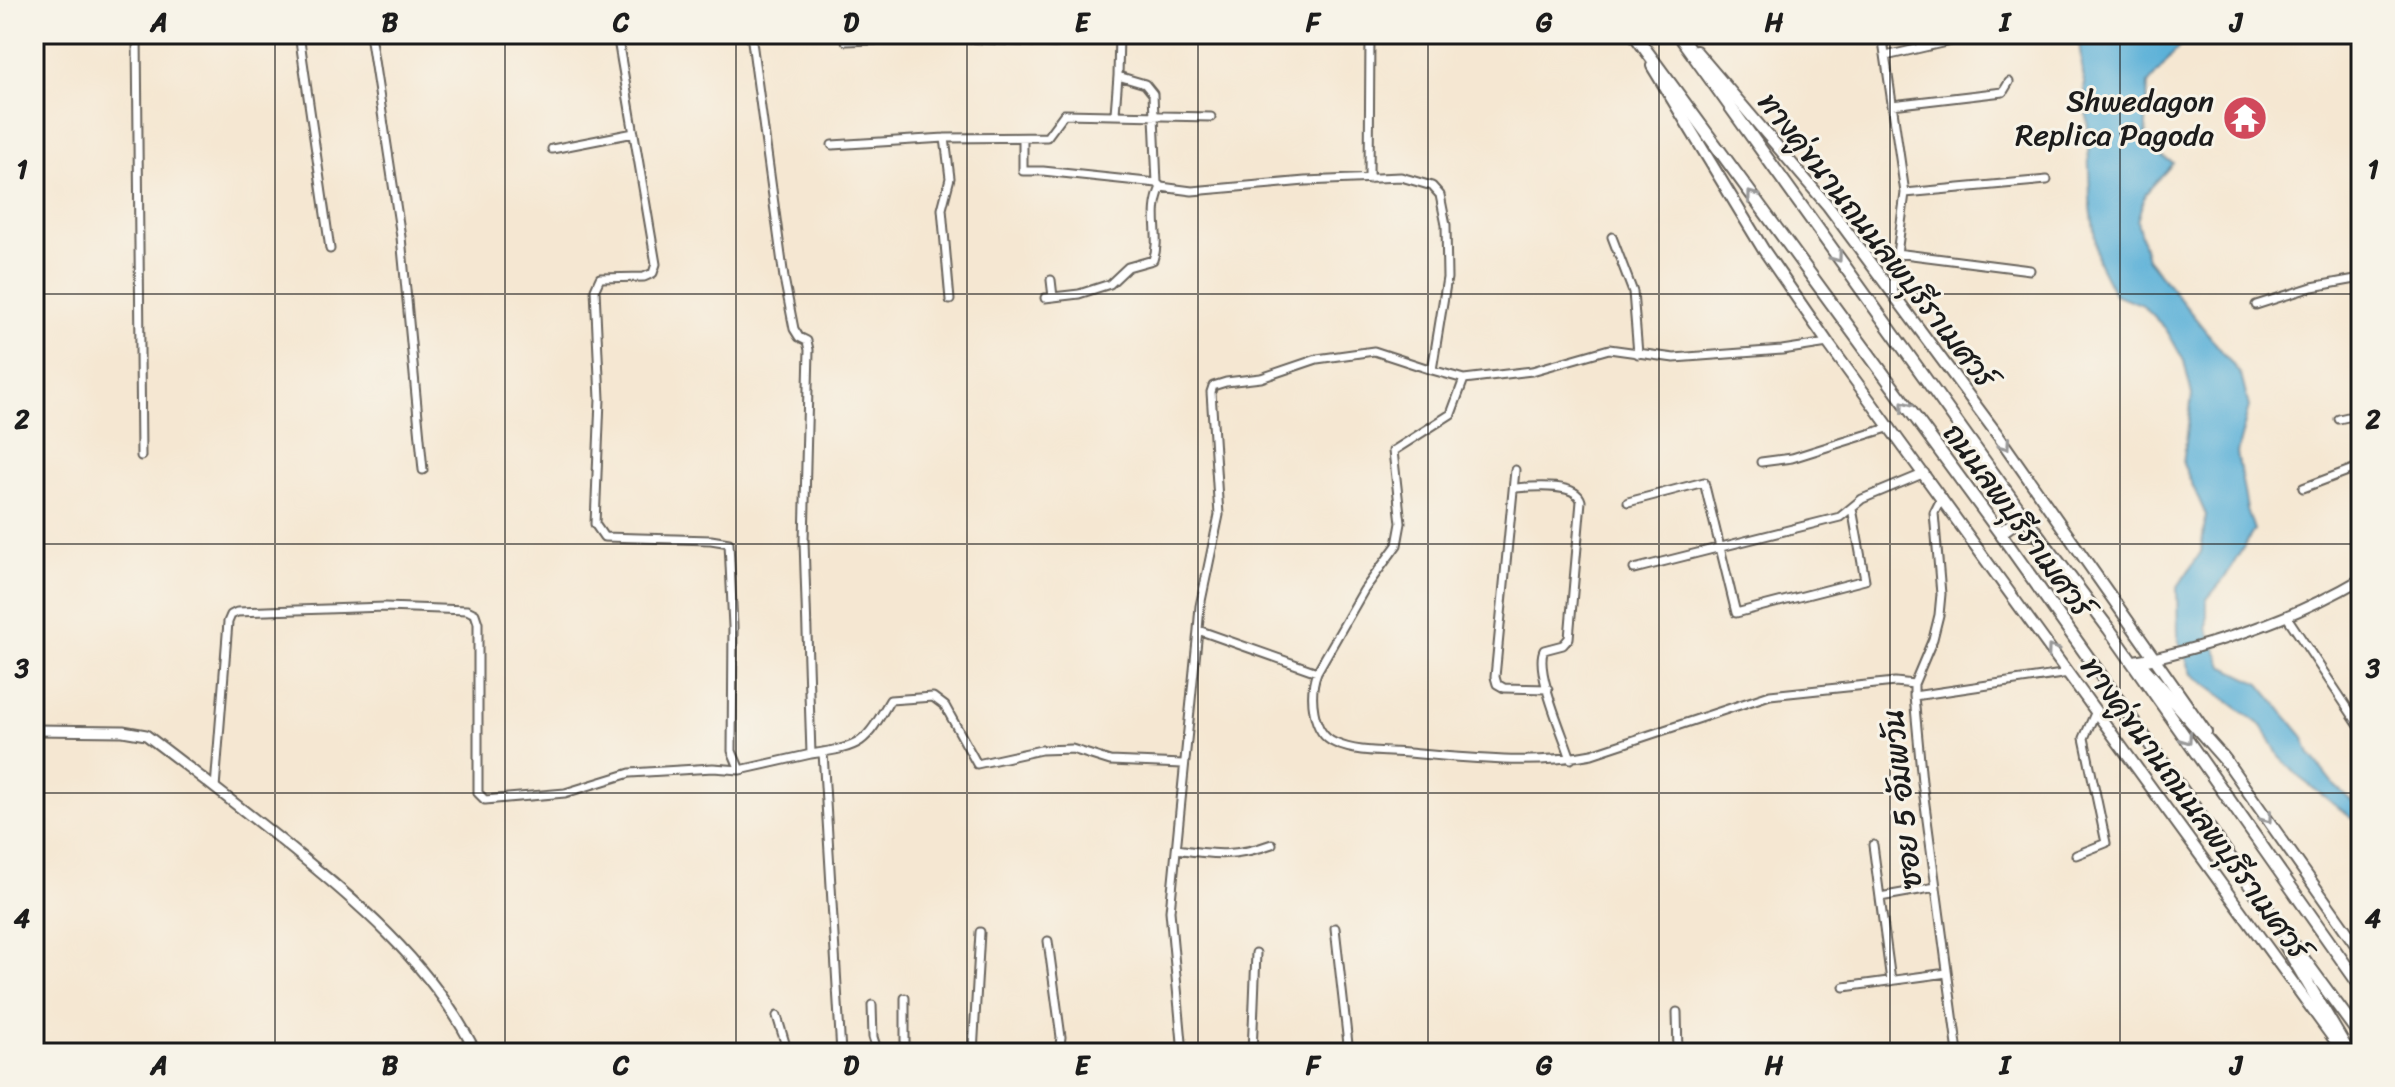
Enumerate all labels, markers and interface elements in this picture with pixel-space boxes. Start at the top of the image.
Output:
text: A [149,0,168,45]
text: B [382,0,399,45]
text: C [612,0,630,45]
text: D [843,0,859,45]
text: E [1075,0,1092,45]
text: F [1305,0,1322,45]
text: G [1536,0,1553,45]
text: H [1765,0,1784,45]
text: I [1998,0,2013,45]
text: J [2228,0,2244,45]
place label: Shwedagon Replica Pagoda [2015,74,2214,162]
street label: ทางคู่ขนานถนนลพบุรีราเมศวร์ [1743,79,2014,405]
temple icon: Shwedagon Replica Pagoda [2221,94,2269,142]
text: 1 [16,146,28,192]
text: 1 [2367,146,2379,192]
one-way arrow [1747,190,1762,205]
one-way arrow [1828,248,1842,262]
text: 2 [13,396,30,442]
text: 2 [2364,396,2381,442]
one-way arrow [1900,400,1915,415]
street label: ถนนลพบุรีราเมศวร์ [1928,411,2111,633]
one-way arrow [1995,436,2010,451]
one-way arrow [2047,644,2062,658]
street label: ทางคู่ขนานถนนลพบุรีราเมศวร์ [2066,644,2327,976]
text: 3 [14,645,30,691]
text: 3 [2365,645,2381,691]
street label: ซอย 5 อัมพวัน [1866,706,1938,892]
one-way arrow [2177,731,2192,745]
one-way arrow [2257,809,2272,824]
text: 4 [14,895,30,941]
text: 4 [2365,895,2381,941]
text: A [149,1042,168,1087]
text: B [382,1042,399,1087]
text: C [612,1042,630,1087]
text: D [843,1042,859,1087]
text: E [1075,1042,1092,1087]
text: F [1305,1042,1322,1087]
text: G [1536,1042,1553,1087]
text: H [1765,1042,1784,1087]
text: I [1998,1042,2013,1087]
text: J [2228,1042,2244,1087]

